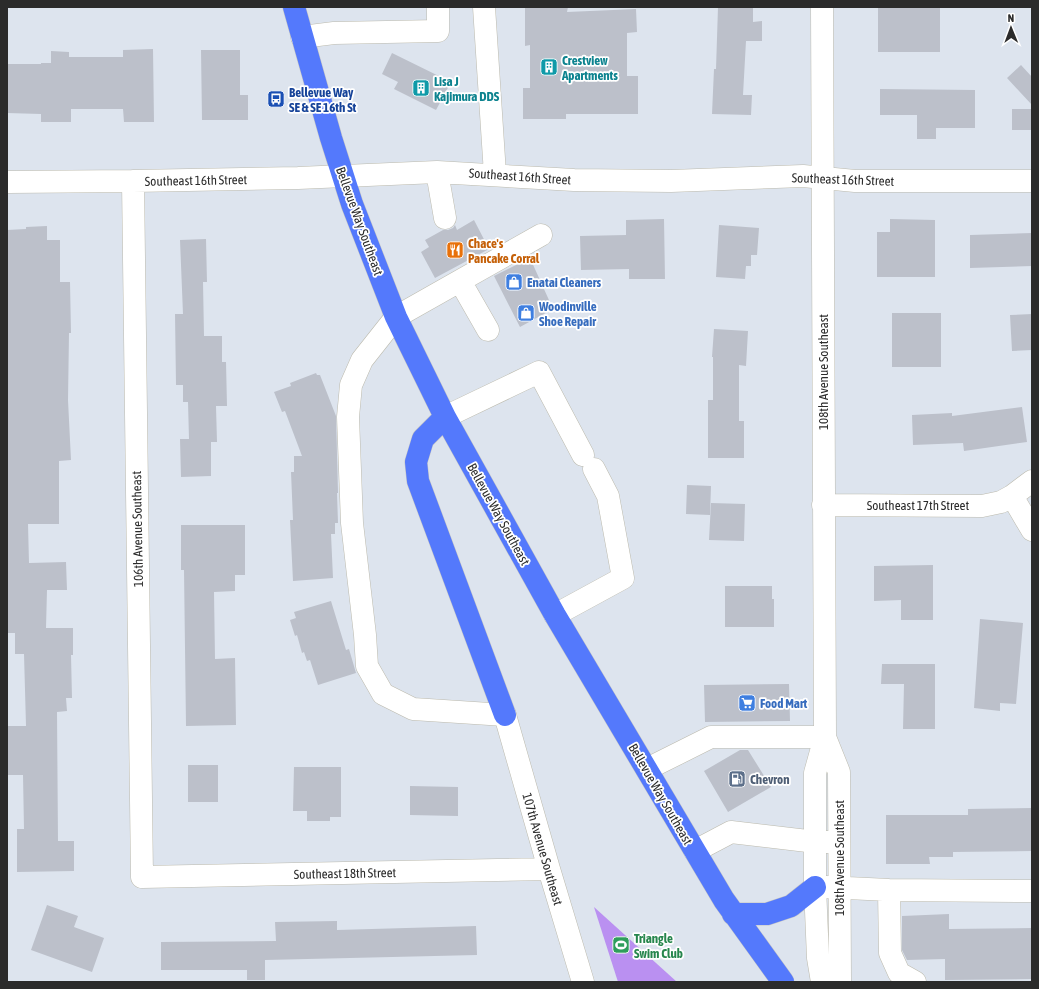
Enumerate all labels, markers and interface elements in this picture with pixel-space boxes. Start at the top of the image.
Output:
north arrow [991,8,1031,48]
text: N [1007,12,1014,24]
place label: Crestview Apartments [561,53,618,83]
building icon: Crestview Apartments [539,57,559,77]
place label: Lisa J Kajimura DDS [434,74,500,104]
building icon: Lisa J Kajimura DDS [411,78,431,98]
place label: Bellevue Way SE & SE 16th St [289,85,357,115]
bus stop icon: Bellevue Way SE & SE 16th St [266,89,286,109]
street label: Bellevue Way Southeast [333,165,386,278]
street label: Southeast 16th Street [468,165,572,188]
street label: Southeast 16th Street [791,170,895,189]
street label: Southeast 16th Street [145,172,248,189]
place label: Chace's Pancake Corral [468,236,540,266]
restaurant icon: Chace's Pancake Corral [445,240,465,260]
shop icon: Enatai Cleaners [504,272,524,292]
place label: Enatai Cleaners [527,275,602,290]
place label: Woodinville Shoe Repair [538,299,597,329]
shop icon: Woodinville Shoe Repair [516,303,536,323]
street label: 108th Avenue Southeast [816,314,831,430]
street label: Bellevue Way Southeast [464,461,533,568]
street label: 106th Avenue Southeast [129,471,146,587]
street label: Southeast 17th Street [867,498,970,513]
supermarket icon: Food Mart [737,693,757,713]
place label: Food Mart [760,696,808,711]
street label: Bellevue Way Southeast [625,741,696,848]
fuel station icon: Chevron [727,769,747,789]
place label: Chevron [750,772,790,787]
street label: 107th Avenue Southeast [519,791,566,907]
street label: 108th Avenue Southeast [832,800,847,916]
street label: Southeast 18th Street [294,865,397,882]
place label: Triangle Swim Club [634,931,683,961]
sports icon: Triangle Swim Club [611,935,631,955]

